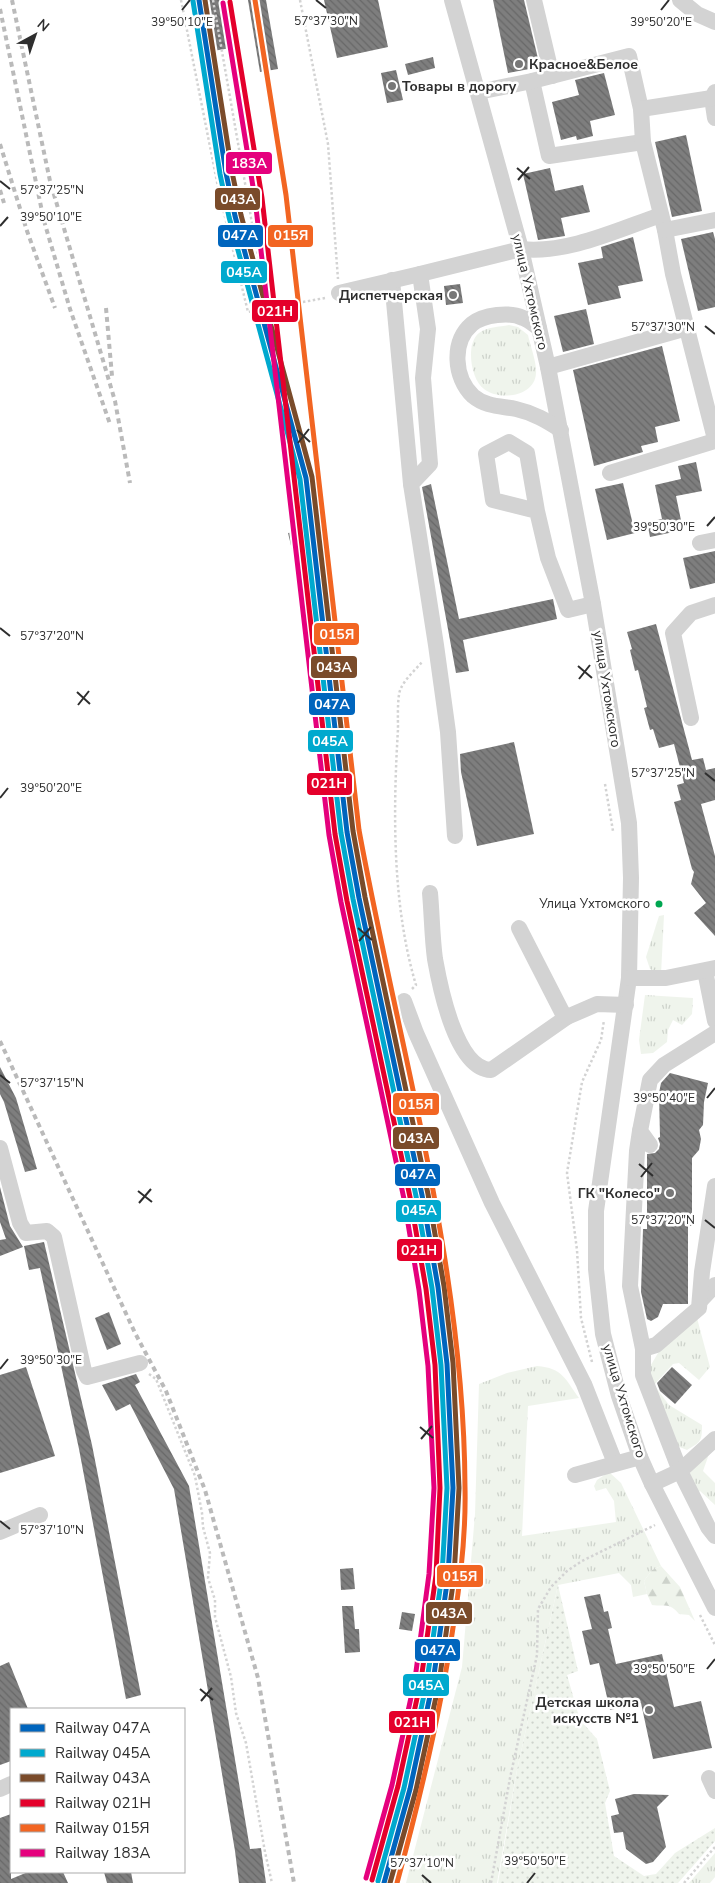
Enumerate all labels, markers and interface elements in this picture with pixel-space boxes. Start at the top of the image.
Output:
north arrow [10,10,60,60]
text: 57°37'30"N [294,13,358,29]
text: 39°50'10"E [151,14,213,30]
text: 39°50'20"E [630,14,692,30]
text: N [33,15,53,36]
place label: Красное&Белое [529,55,638,74]
marker: Красное&Белое [513,58,525,70]
place label: Товары в дорогу [402,77,517,96]
marker: Товары в дорогу [386,80,398,92]
line badge: 183А [225,151,273,175]
text: 183А [231,154,267,173]
text: 57°37'25"N [20,182,84,198]
line badge: 043А [214,187,261,211]
text: 043А [220,190,256,209]
text: 39°50'10"E [20,209,82,225]
line badge: 047А [217,224,264,248]
line badge: 015Я [267,224,314,248]
text: 047А [222,226,258,245]
text: 015Я [274,226,308,245]
street label: улица Ухтомского [507,232,553,352]
line badge: 045А [220,260,268,284]
text: 045А [226,263,262,282]
place label: Диспетчерская [339,286,443,305]
marker: Диспетчерская [447,289,459,301]
line badge: 021Н [251,299,299,323]
text: 021Н [257,302,293,321]
text: 57°37'30"N [631,319,695,335]
text: 39°50'30"E [633,519,695,535]
line badge: 015Я [313,622,360,646]
text: 015Я [320,625,354,644]
text: 57°37'20"N [20,628,84,644]
street label: улица Ухтомского [588,629,626,749]
line badge: 043А [310,655,358,679]
text: 043А [316,658,352,677]
line badge: 047А [308,692,356,716]
text: 047А [314,695,350,714]
line badge: 045А [307,729,354,753]
text: 045А [312,732,348,751]
text: 57°37'25"N [631,765,695,781]
line badge: 021Н [306,772,353,796]
text: 021Н [311,774,347,793]
text: 39°50'20"E [20,780,82,796]
place label: Улица Ухтомского [538,895,650,913]
marker: Улица Ухтомского [654,899,664,909]
text: 57°37'15"N [20,1075,84,1091]
text: 39°50'40"E [633,1090,695,1106]
line badge: 015Я [392,1092,440,1116]
text: 015Я [399,1095,433,1114]
line badge: 043А [392,1126,440,1150]
text: 043А [398,1129,434,1148]
line badge: 047А [394,1163,441,1187]
text: 047А [400,1165,436,1184]
place label: ГК "Колесо" [578,1184,660,1203]
marker: ГК "Колесо" [664,1187,676,1199]
line badge: 045А [395,1199,442,1223]
text: 045А [401,1201,437,1220]
text: 57°37'20"N [631,1212,695,1228]
line badge: 021Н [396,1238,443,1262]
text: 021Н [401,1241,437,1260]
street label: улица Ухтомского [598,1342,650,1460]
text: 39°50'30"E [20,1352,82,1368]
text: 57°37'10"N [20,1522,84,1538]
line badge: 015Я [436,1564,484,1588]
text: 015Я [443,1567,477,1586]
line badge: 043А [425,1601,473,1625]
text: 043А [431,1604,467,1623]
line badge: 047А [414,1638,461,1662]
text: 047А [420,1641,456,1660]
text: 39°50'50"E [633,1661,695,1677]
line badge: 045А [402,1673,450,1697]
text: 045А [408,1676,444,1695]
place label: Детская школа искусств №1 [536,1693,639,1728]
marker: Детская школа искусств №1 [643,1704,655,1716]
legend [10,1708,185,1873]
line badge: 021Н [388,1710,436,1734]
text: 021Н [394,1713,430,1732]
text: Railway 047А [55,1718,151,1738]
text: Railway 045А [55,1743,151,1763]
text: Railway 043А [55,1768,151,1788]
text: Railway 021Н [55,1793,151,1813]
text: Railway 015Я [55,1818,150,1838]
text: Railway 183А [55,1843,151,1863]
text: 39°50'50"E [504,1853,566,1869]
text: 57°37'10"N [390,1855,454,1871]

